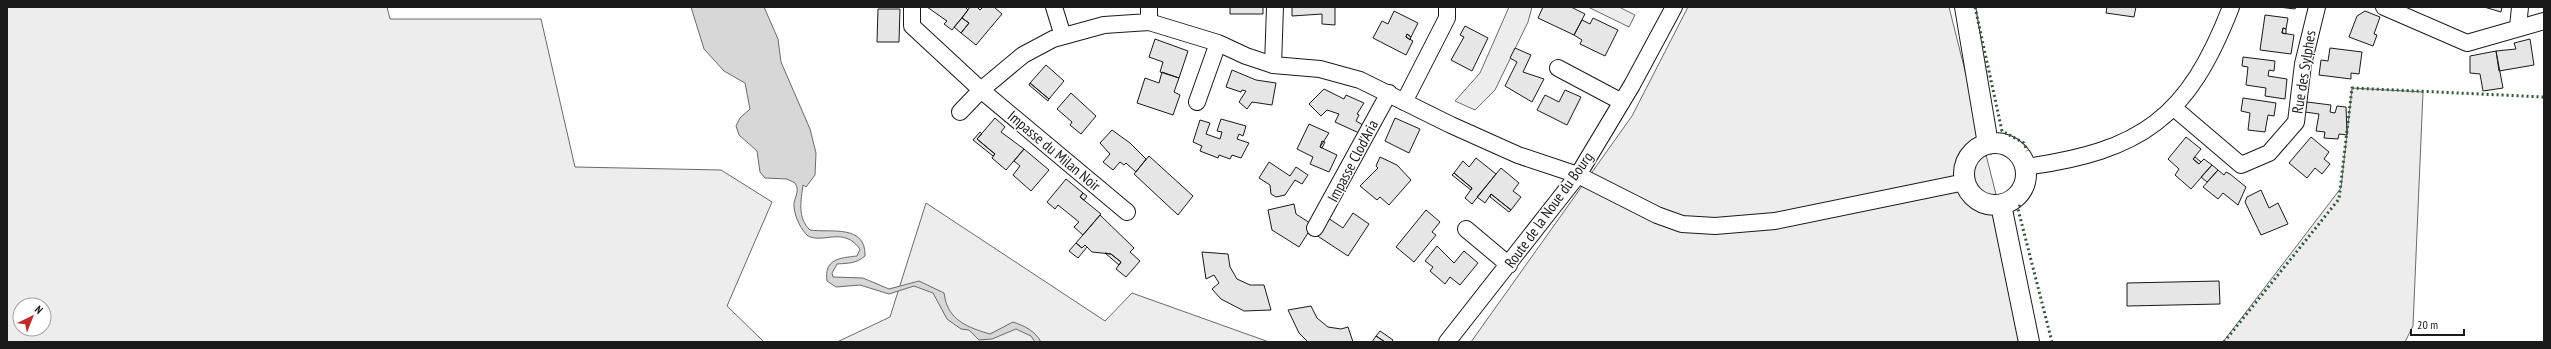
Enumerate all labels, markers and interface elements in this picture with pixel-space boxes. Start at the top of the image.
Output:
street label: Rue des Sylphes [2288,29,2319,115]
street label: Impasse du Milan Noir [1004,106,1105,196]
street label: Impasse Clod'Aria [1323,116,1382,205]
street label: Route de la Noue du Bourg [1500,148,1597,271]
north arrow [12,297,52,337]
text: N [32,303,46,317]
scale bar [2411,311,2464,337]
text: 20 m [2417,317,2438,332]

